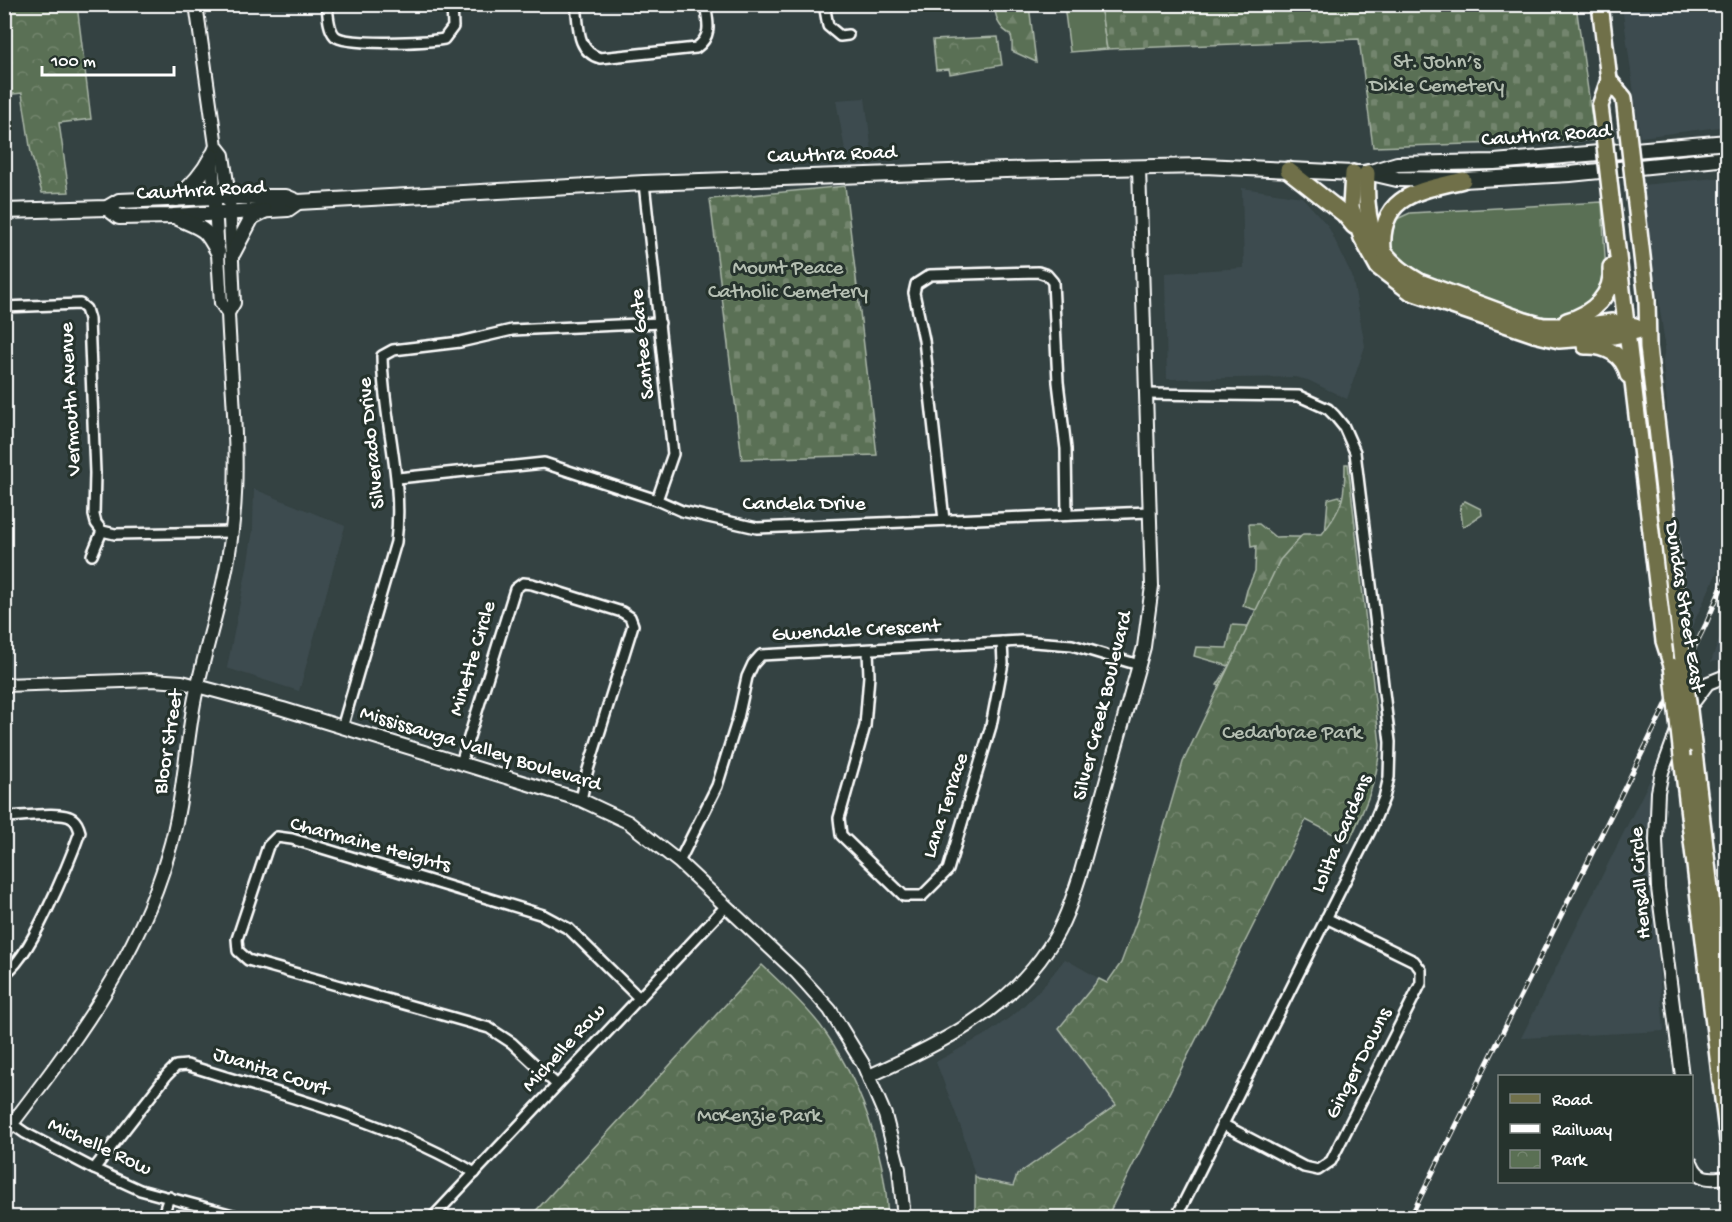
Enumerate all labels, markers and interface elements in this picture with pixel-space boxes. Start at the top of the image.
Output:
scale bar [42,39,174,77]
park label: St. John’s Dixie Cemetery [1368,51,1504,100]
text: 100 m [50,52,96,73]
street label: Cawthra Road [1481,120,1613,154]
street label: Cawthra Road [767,141,899,171]
street label: Cawthra Road [136,176,268,208]
park label: Mount Peace Catholic Cemetery [708,257,868,306]
street label: Santee Gate [626,286,662,400]
street label: Vermouth Avenue [55,320,89,477]
street label: Silverado Drive [354,375,392,510]
street label: Candela Drive [742,493,867,518]
street label: Dundas Street East [1657,518,1709,696]
street label: Minette Circle [445,597,504,719]
street label: Silver Creek Boulevard [1068,607,1140,803]
street label: Gwendale Crescent [771,615,943,649]
street label: Bloor Street [149,686,191,797]
street label: Mississauga Valley Boulevard [356,701,605,799]
park label: Cedarbrae Park [1222,722,1364,747]
street label: Lana Terrace [918,749,976,862]
street label: Lolita Gardens [1307,770,1380,897]
street label: Charmaine Heights [287,812,454,880]
street label: Hensall Circle [1626,825,1658,940]
street label: Michelle Row [518,999,613,1098]
street label: Ginger Downs [1321,1003,1399,1124]
street label: Juanita Court [210,1042,334,1104]
legend [1498,1075,1693,1183]
text: Road [1552,1091,1593,1112]
park label: McKenzie Park [697,1105,824,1130]
street label: Michelle Row [43,1113,156,1183]
text: Railway [1552,1121,1612,1142]
text: Park [1551,1151,1588,1172]

